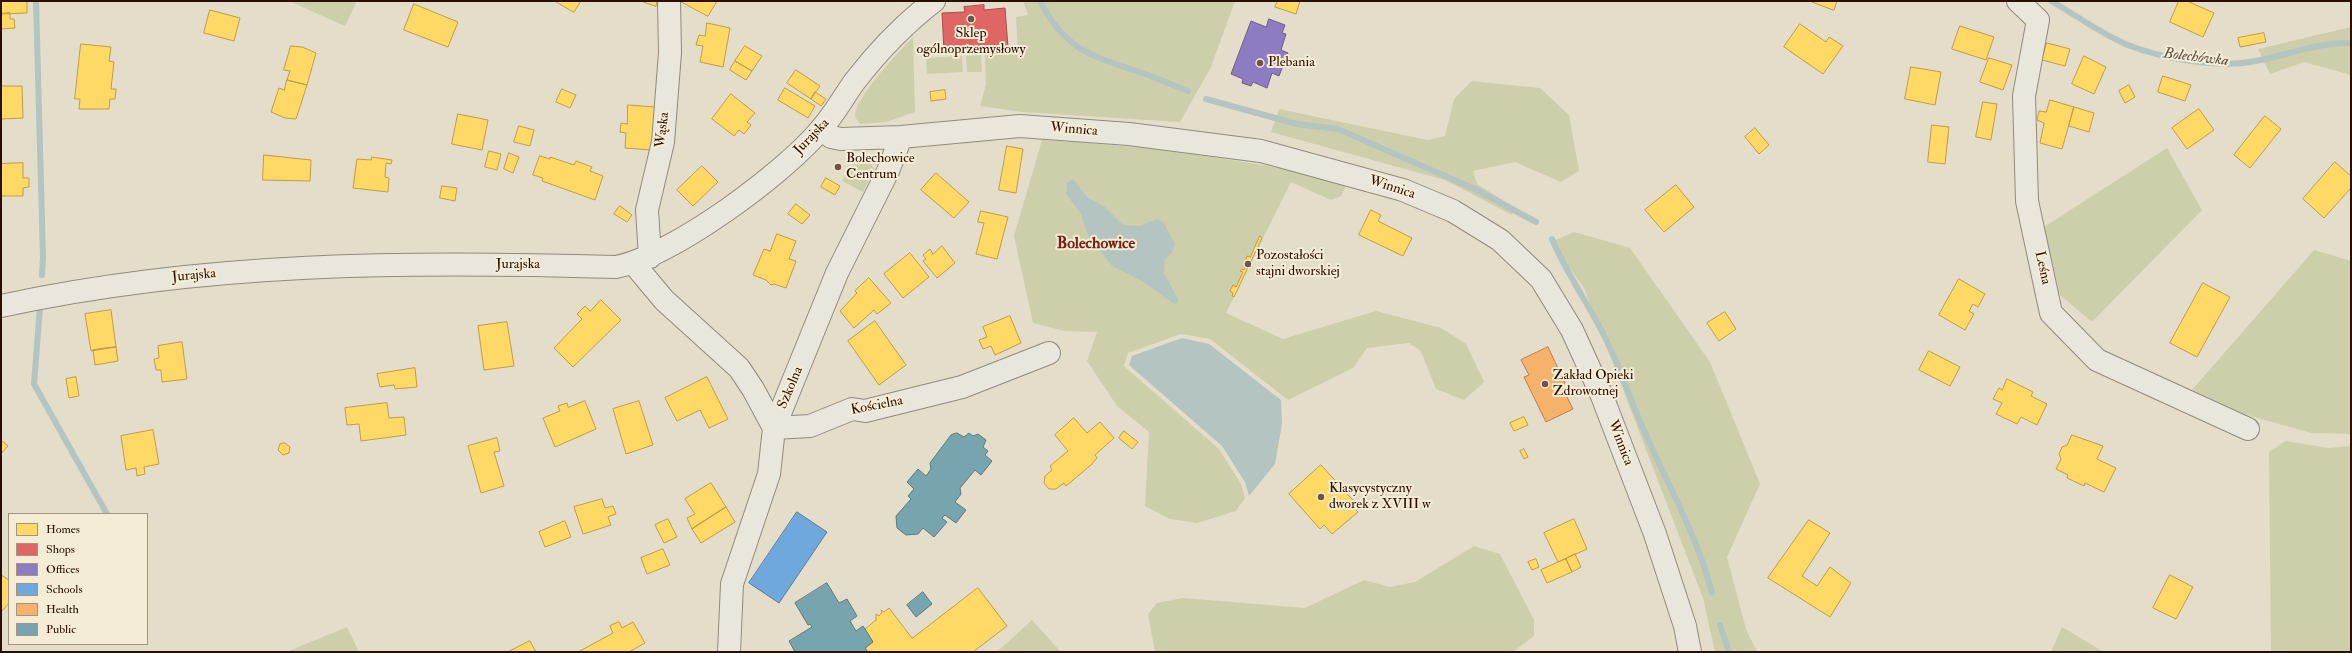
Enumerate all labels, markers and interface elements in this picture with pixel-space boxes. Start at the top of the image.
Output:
marker: Sklep ogólnoprzemysłowy [966,14,976,24]
place label: Sklep ogólnoprzemysłowy [916,26,1026,58]
water label: Bolechówka [2162,45,2230,71]
place label: Plebania [1268,55,1315,71]
marker: Plebania [1255,58,1265,68]
street label: Wąska [652,111,674,149]
street label: Jurajska [791,115,833,159]
street label: Winnica [1050,120,1098,140]
place label: Bolechowice Centrum [846,151,915,184]
marker: Bolechowice Centrum [833,162,843,172]
street label: Winnica [1367,173,1417,203]
district label: Bolechowice [1057,235,1135,255]
place label: Pozostałości stajni dworskiej [1256,248,1340,280]
street label: Leśna [2030,250,2054,286]
street label: Jurajska [496,257,540,273]
marker: Pozostałości stajni dworskiej [1243,259,1253,269]
street label: Jurajska [171,266,217,286]
street label: Szkolna [775,364,807,412]
place label: Zakład Opieki Zdrowotnej [1553,368,1634,400]
marker: Zakład Opieki Zdrowotnej [1540,379,1550,389]
street label: Kościelna [849,393,905,419]
street label: Winnica [1604,418,1636,468]
place label: Klasycystyczny dworek z XVIII w [1329,481,1431,514]
marker: Klasycystyczny dworek z XVIII w [1316,492,1326,502]
legend [8,513,148,645]
text: Homes [46,522,80,537]
text: Shops [46,542,75,557]
text: Offices [46,562,79,577]
text: Schools [46,582,83,597]
text: Health [46,602,79,617]
text: Public [46,622,76,637]

